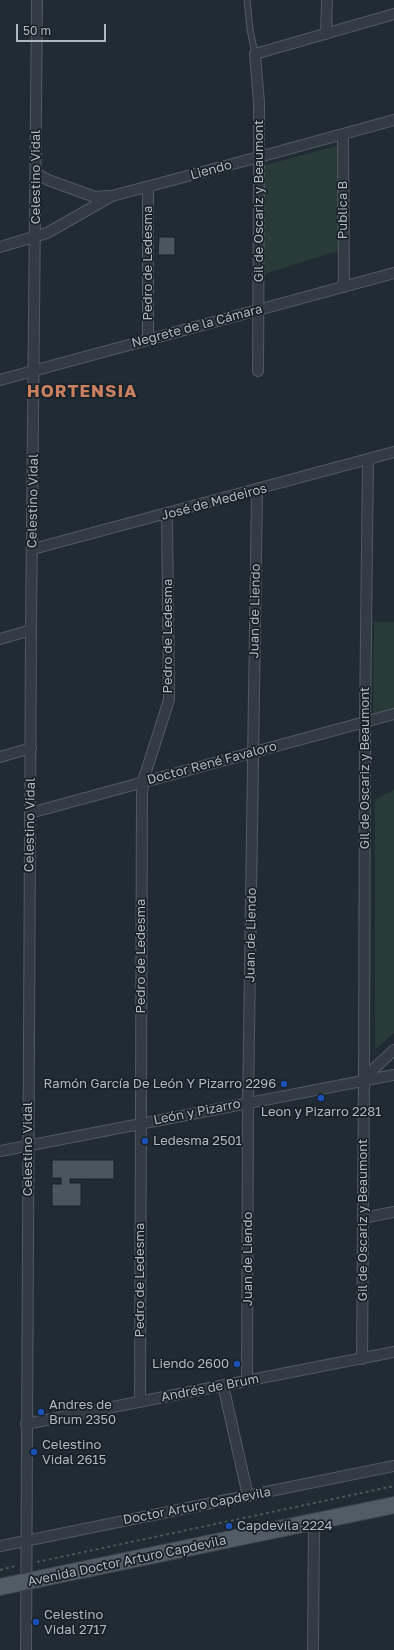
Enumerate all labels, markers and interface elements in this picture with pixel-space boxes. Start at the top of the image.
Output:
scale bar [18,16,108,42]
text: 50 m [23,23,51,38]
street label: Gil de Oscariz y Beaumont [251,120,267,282]
street label: Celestino Vidal [28,130,44,224]
street label: Liendo [189,157,233,183]
street label: Publica B [335,181,351,239]
street label: Pedro de Ledesma [140,206,156,320]
street label: Negrete de la Cámara [130,301,264,351]
district label: HORTENSIA [27,382,137,402]
street label: Celestino Vidal [24,454,42,548]
street label: José de Medeiros [159,480,269,524]
street label: Juan de Liendo [246,564,264,658]
street label: Pedro de Ledesma [160,579,176,693]
street label: Gil de Oscariz y Beaumont [357,687,373,849]
street label: Doctor René Favaloro [145,738,279,788]
street label: Celestino Vidal [21,778,39,872]
street label: Juan de Liendo [242,888,260,982]
street label: Pedro de Ledesma [133,899,149,1013]
place label: Ramón García De León Y Pizarro 2296 [44,1076,276,1092]
marker: Ramón García De León Y Pizarro 2296 [279,1079,289,1089]
marker: Leon y Pizarro 2281 [316,1093,326,1103]
street label: León y Pizarro [152,1096,242,1128]
street label: Celestino Vidal [20,1102,36,1196]
place label: Leon y Pizarro 2281 [261,1104,381,1120]
place label: Ledesma 2501 [153,1133,242,1149]
marker: Ledesma 2501 [140,1136,150,1146]
street label: Gil de Oscariz y Beaumont [355,1139,371,1301]
street label: Juan de Liendo [240,1212,256,1306]
street label: Pedro de Ledesma [132,1223,148,1337]
place label: Liendo 2600 [152,1356,229,1372]
marker: Liendo 2600 [232,1359,242,1369]
street label: Andrés de Brum [160,1371,260,1405]
place label: Andres de Brum 2350 [49,1397,116,1428]
marker: Andres de Brum 2350 [36,1407,46,1417]
place label: Celestino Vidal 2615 [42,1437,106,1468]
marker: Celestino Vidal 2615 [29,1447,39,1457]
street label: Doctor Arturo Capdevila [122,1484,272,1528]
place label: Capdevila 2224 [237,1518,333,1534]
marker: Capdevila 2224 [224,1521,234,1531]
street label: Avenida Doctor Arturo Capdevila [26,1532,228,1590]
place label: Celestino Vidal 2717 [44,1607,107,1638]
marker: Celestino Vidal 2717 [31,1617,41,1627]

